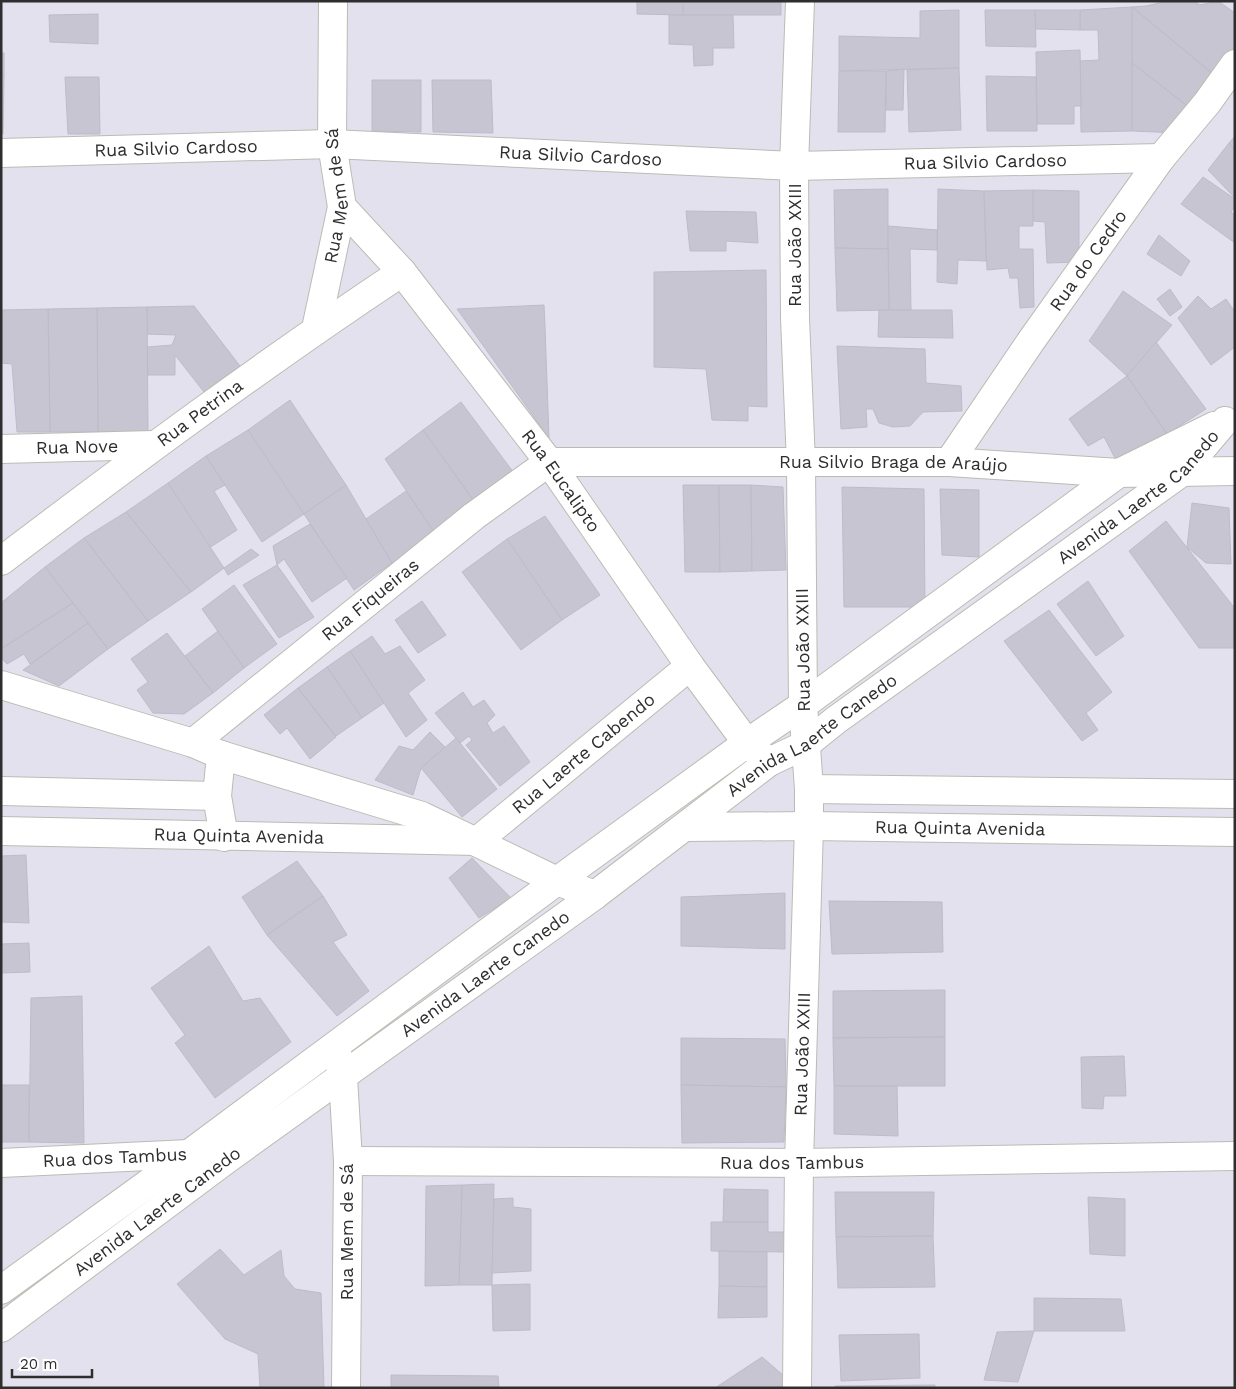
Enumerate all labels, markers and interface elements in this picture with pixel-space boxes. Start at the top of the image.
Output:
street label: Rua Mem de Sá [319,128,352,265]
street label: Rua Silvio Cardoso [94,135,258,160]
street label: Rua Silvio Cardoso [499,141,663,170]
street label: Rua Silvio Cardoso [903,149,1067,174]
street label: Rua João XXIII [784,183,805,307]
street label: Rua do Cedro [1045,206,1131,315]
street label: Rua Petrina [153,374,247,451]
street label: Rua Eucalipto [518,425,605,536]
street label: Avenida Laerte Canedo [1053,425,1223,568]
street label: Rua Nove [35,435,118,458]
street label: Rua Silvio Braga de Araújo [779,451,1008,476]
street label: Rua Fiqueiras [317,554,423,645]
street label: Rua João XXIII [791,588,814,712]
street label: Avenida Laerte Canedo [722,669,901,801]
street label: Rua Laerte Cabendo [508,688,659,818]
street label: Rua Quinta Avenida [875,816,1045,839]
street label: Rua Quinta Avenida [154,823,324,848]
street label: Avenida Laerte Canedo [396,906,573,1041]
street label: Rua João XXIII [789,992,814,1116]
street label: Avenida Laerte Canedo [69,1142,244,1280]
street label: Rua dos Tambus [42,1143,187,1171]
street label: Rua dos Tambus [720,1151,864,1173]
street label: Rua Mem de Sá [336,1163,357,1301]
scale bar [12,1346,92,1378]
text: 20 m [20,1355,58,1373]

